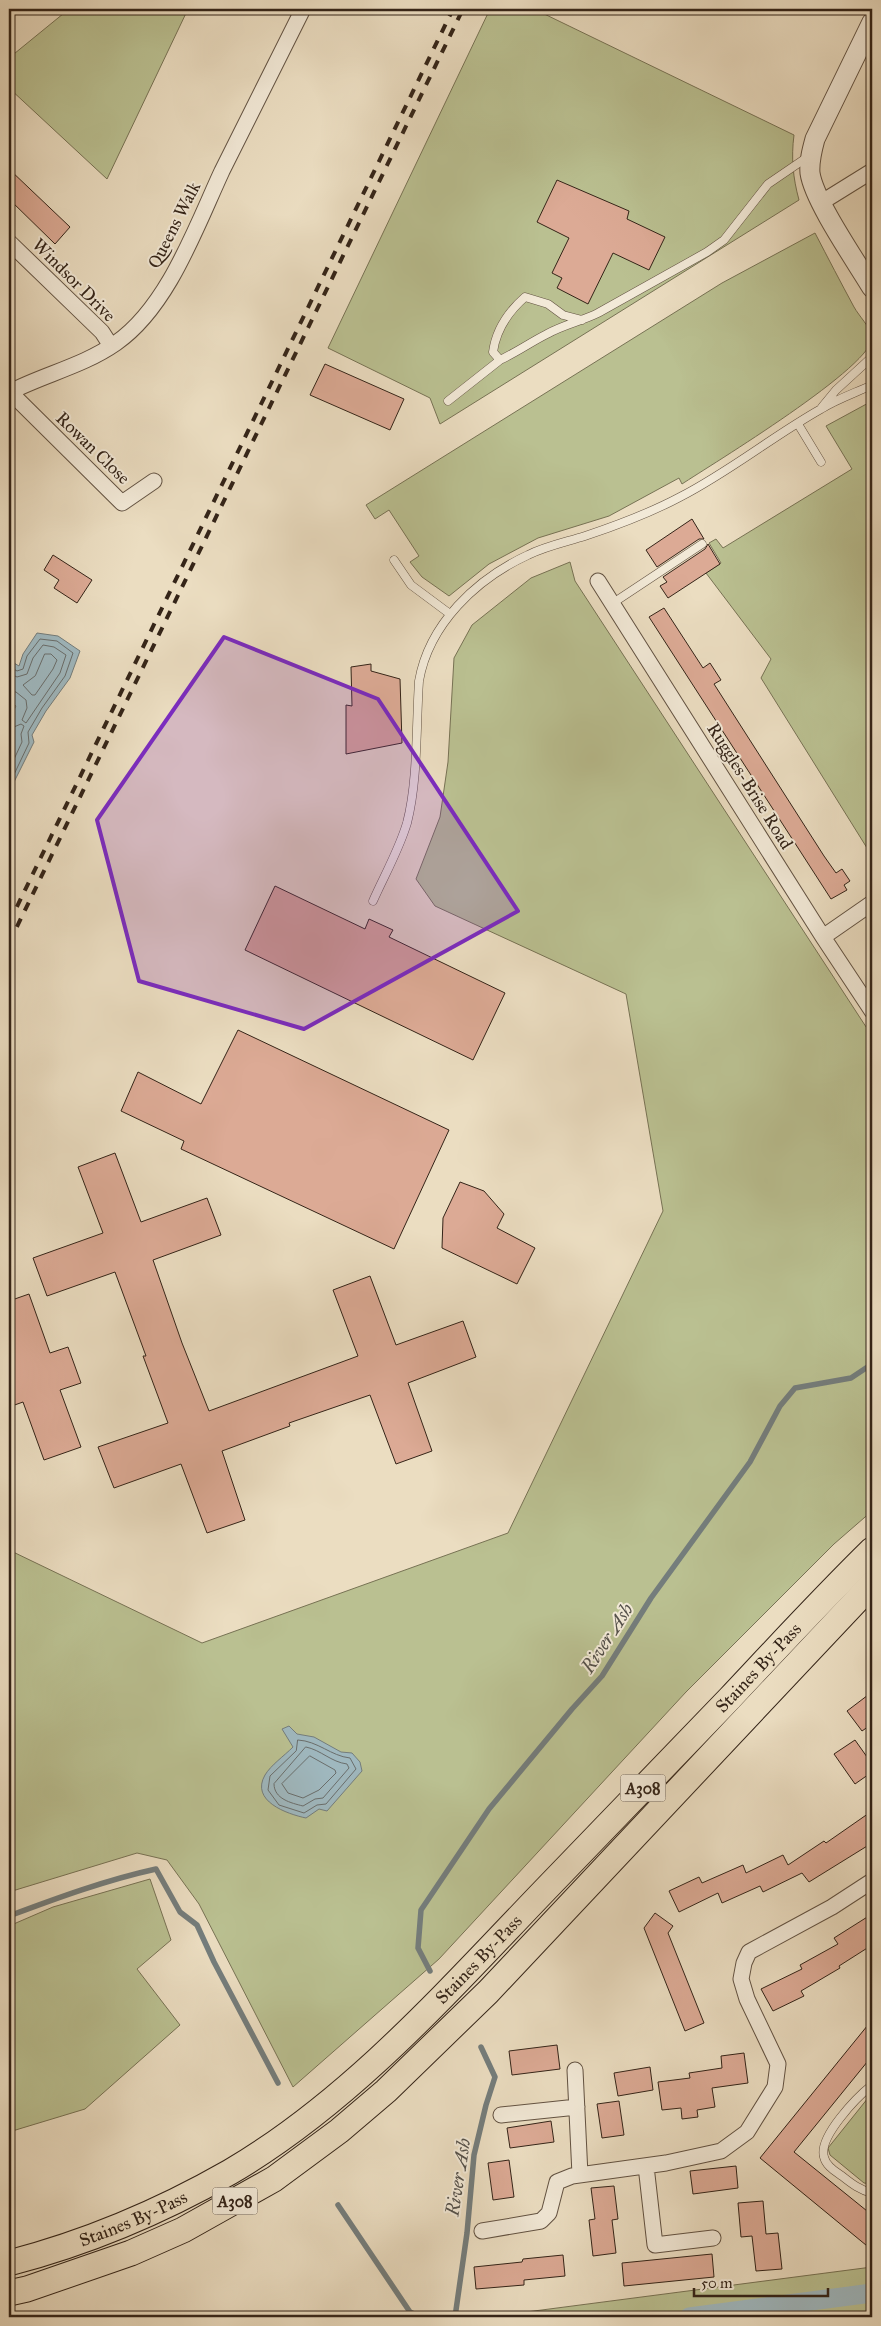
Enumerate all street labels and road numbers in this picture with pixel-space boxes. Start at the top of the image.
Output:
street label: Queens Walk [143,177,206,272]
street label: Windsor Drive [28,234,120,326]
street label: Rowan Close [51,407,135,489]
street label: Ruggles-Brise Road [701,719,798,854]
street label: Staines By-Pass [711,1618,806,1717]
road number: A308 [620,1775,666,1802]
street label: Staines By-Pass [431,1910,527,2009]
street label: Staines By-Pass [76,2186,191,2252]
road number: A308 [212,2188,258,2214]

